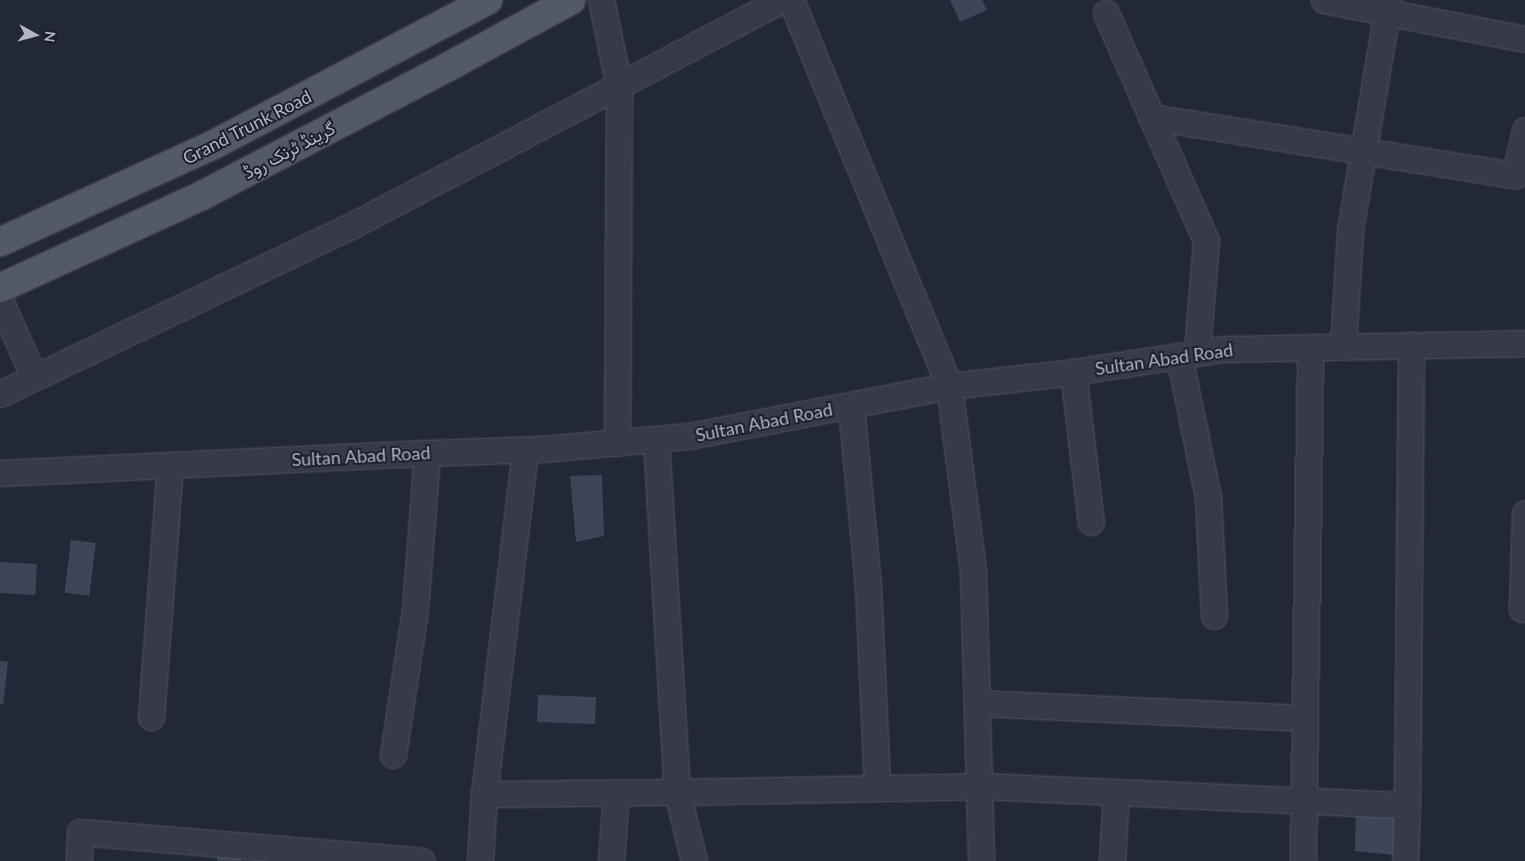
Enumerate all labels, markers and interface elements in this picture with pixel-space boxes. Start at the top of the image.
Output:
north arrow [10,10,60,60]
text: N [41,30,59,43]
street label: Grand Trunk Road [179,85,315,169]
street label: گرینڈ ٹرنک روڈ [239,117,339,183]
street label: Sultan Abad Road [1093,339,1235,379]
street label: Sultan Abad Road [693,398,835,446]
street label: Sultan Abad Road [291,442,431,470]

